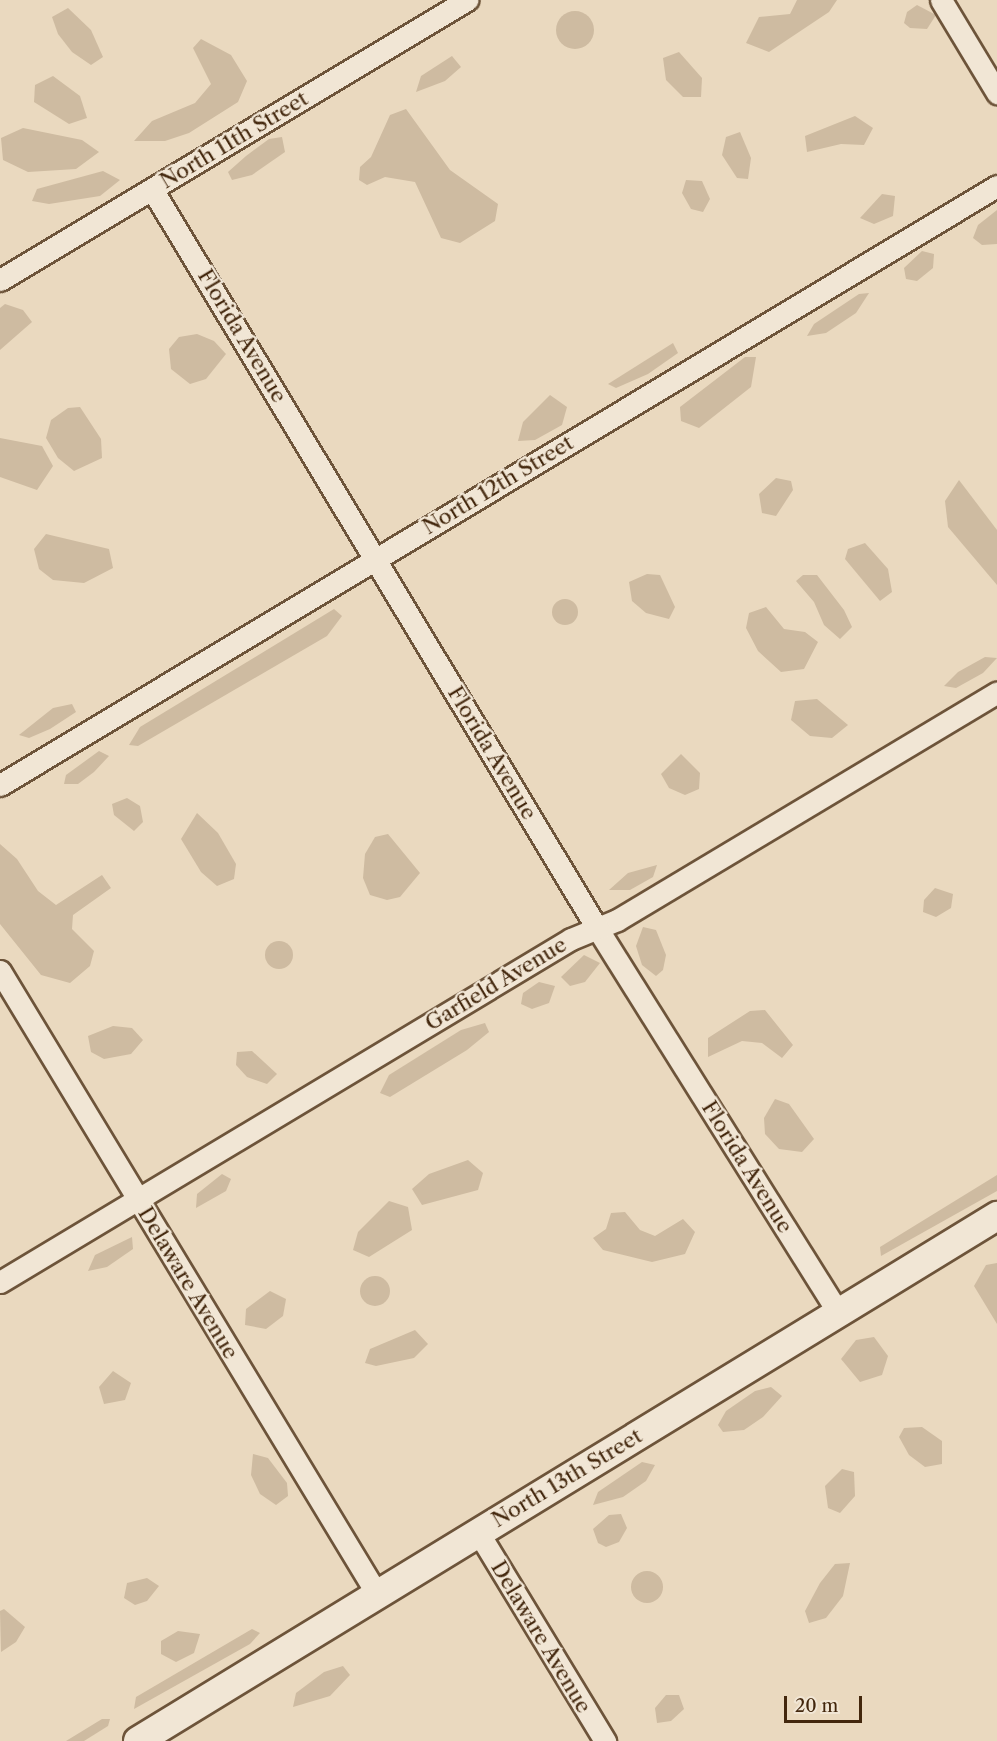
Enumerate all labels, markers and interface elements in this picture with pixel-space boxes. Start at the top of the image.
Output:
street label: North 11th Street [155,86,313,194]
street label: Florida Avenue [192,264,292,408]
street label: North 12th Street [418,430,578,540]
street label: Florida Avenue [442,681,542,825]
street label: Garfield Avenue [420,932,572,1036]
street label: Florida Avenue [696,1096,798,1238]
street label: Delaware Avenue [132,1202,244,1364]
street label: North 13th Street [487,1423,647,1533]
street label: Delaware Avenue [485,1556,597,1718]
scale bar [787,1684,865,1722]
text: 20 m [795,1695,838,1717]

